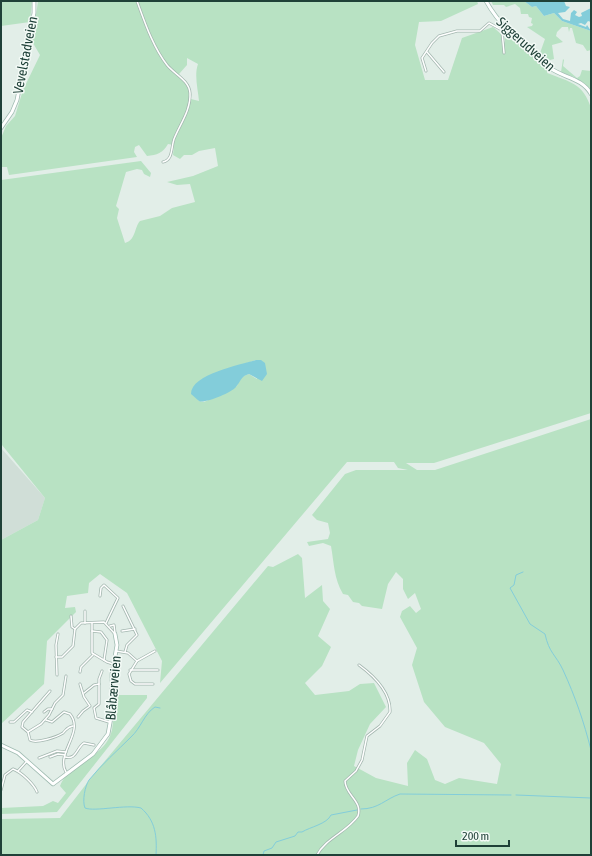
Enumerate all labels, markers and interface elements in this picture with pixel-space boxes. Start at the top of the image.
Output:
street label: Siggerudveien [494,14,558,74]
street label: Vevelstadveien [10,15,40,95]
street label: Blåbærveien [102,655,124,721]
scale bar [456,822,509,848]
text: 200 m [462,829,489,843]

